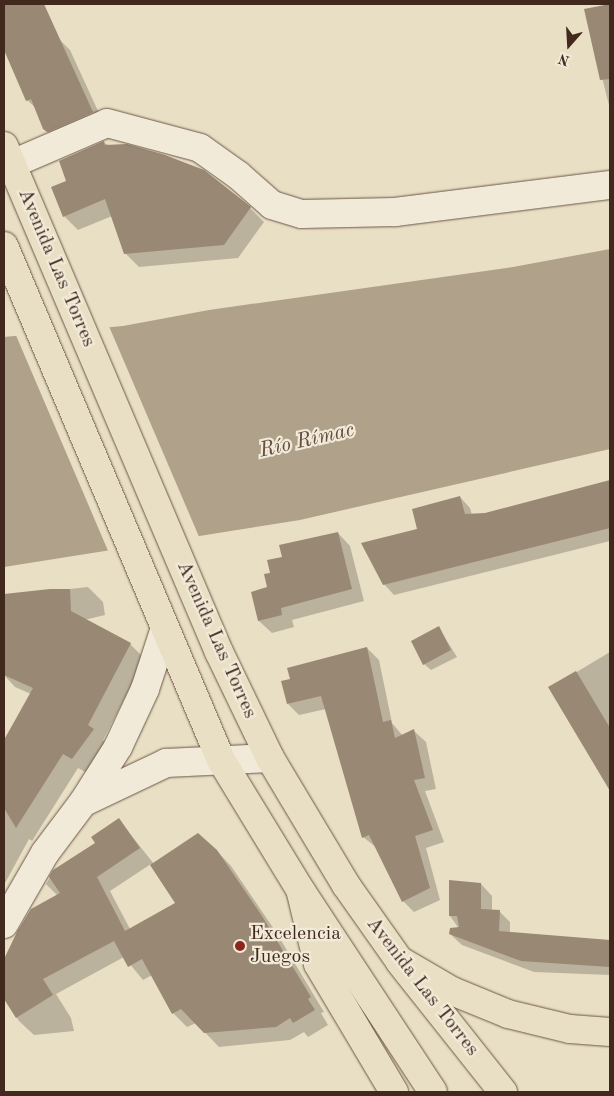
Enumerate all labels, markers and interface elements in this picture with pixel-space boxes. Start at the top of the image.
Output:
north arrow [544,20,594,70]
text: N [557,51,571,68]
street label: Avenida Las Torres [12,185,100,351]
water label: Río Rímac [257,418,357,464]
street label: Avenida Las Torres [171,558,261,722]
street label: Avenida Las Torres [360,913,484,1061]
place label: Excelencia Juegos [250,922,341,969]
marker: Excelencia Juegos [234,940,246,952]

